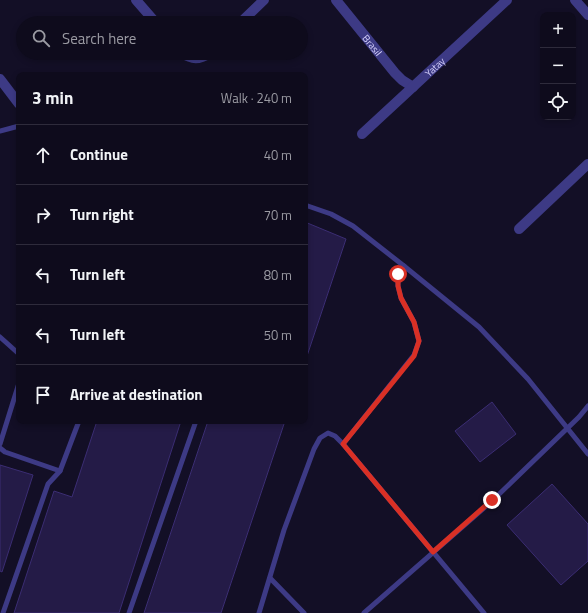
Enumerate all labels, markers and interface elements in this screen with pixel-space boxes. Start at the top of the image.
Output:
map controls [540,12,576,120]
button: + [540,12,576,48]
search box [16,16,308,60]
icon: search [30,27,52,49]
text: Search here [62,27,136,50]
street label: Brasil [359,31,385,59]
button: − [540,48,576,84]
street label: Yatay [421,54,449,81]
button: locate [540,84,576,120]
text: 3 min [32,85,73,111]
text: Walk · 240 m [221,88,292,108]
text: Continue [70,143,128,166]
icon: ahead [32,144,54,166]
text: 40 m [264,145,292,165]
text: Turn right [70,203,134,226]
icon: right [32,204,54,226]
text: 70 m [264,205,292,225]
text: Turn left [70,263,125,286]
icon: left [32,264,54,286]
text: 80 m [264,265,292,285]
route start [389,265,407,283]
text: Turn left [70,323,125,346]
icon: left [32,324,54,346]
text: 50 m [264,325,292,345]
text: Arrive at destination [70,383,203,406]
icon: arrive [32,384,54,406]
route end [483,491,501,509]

